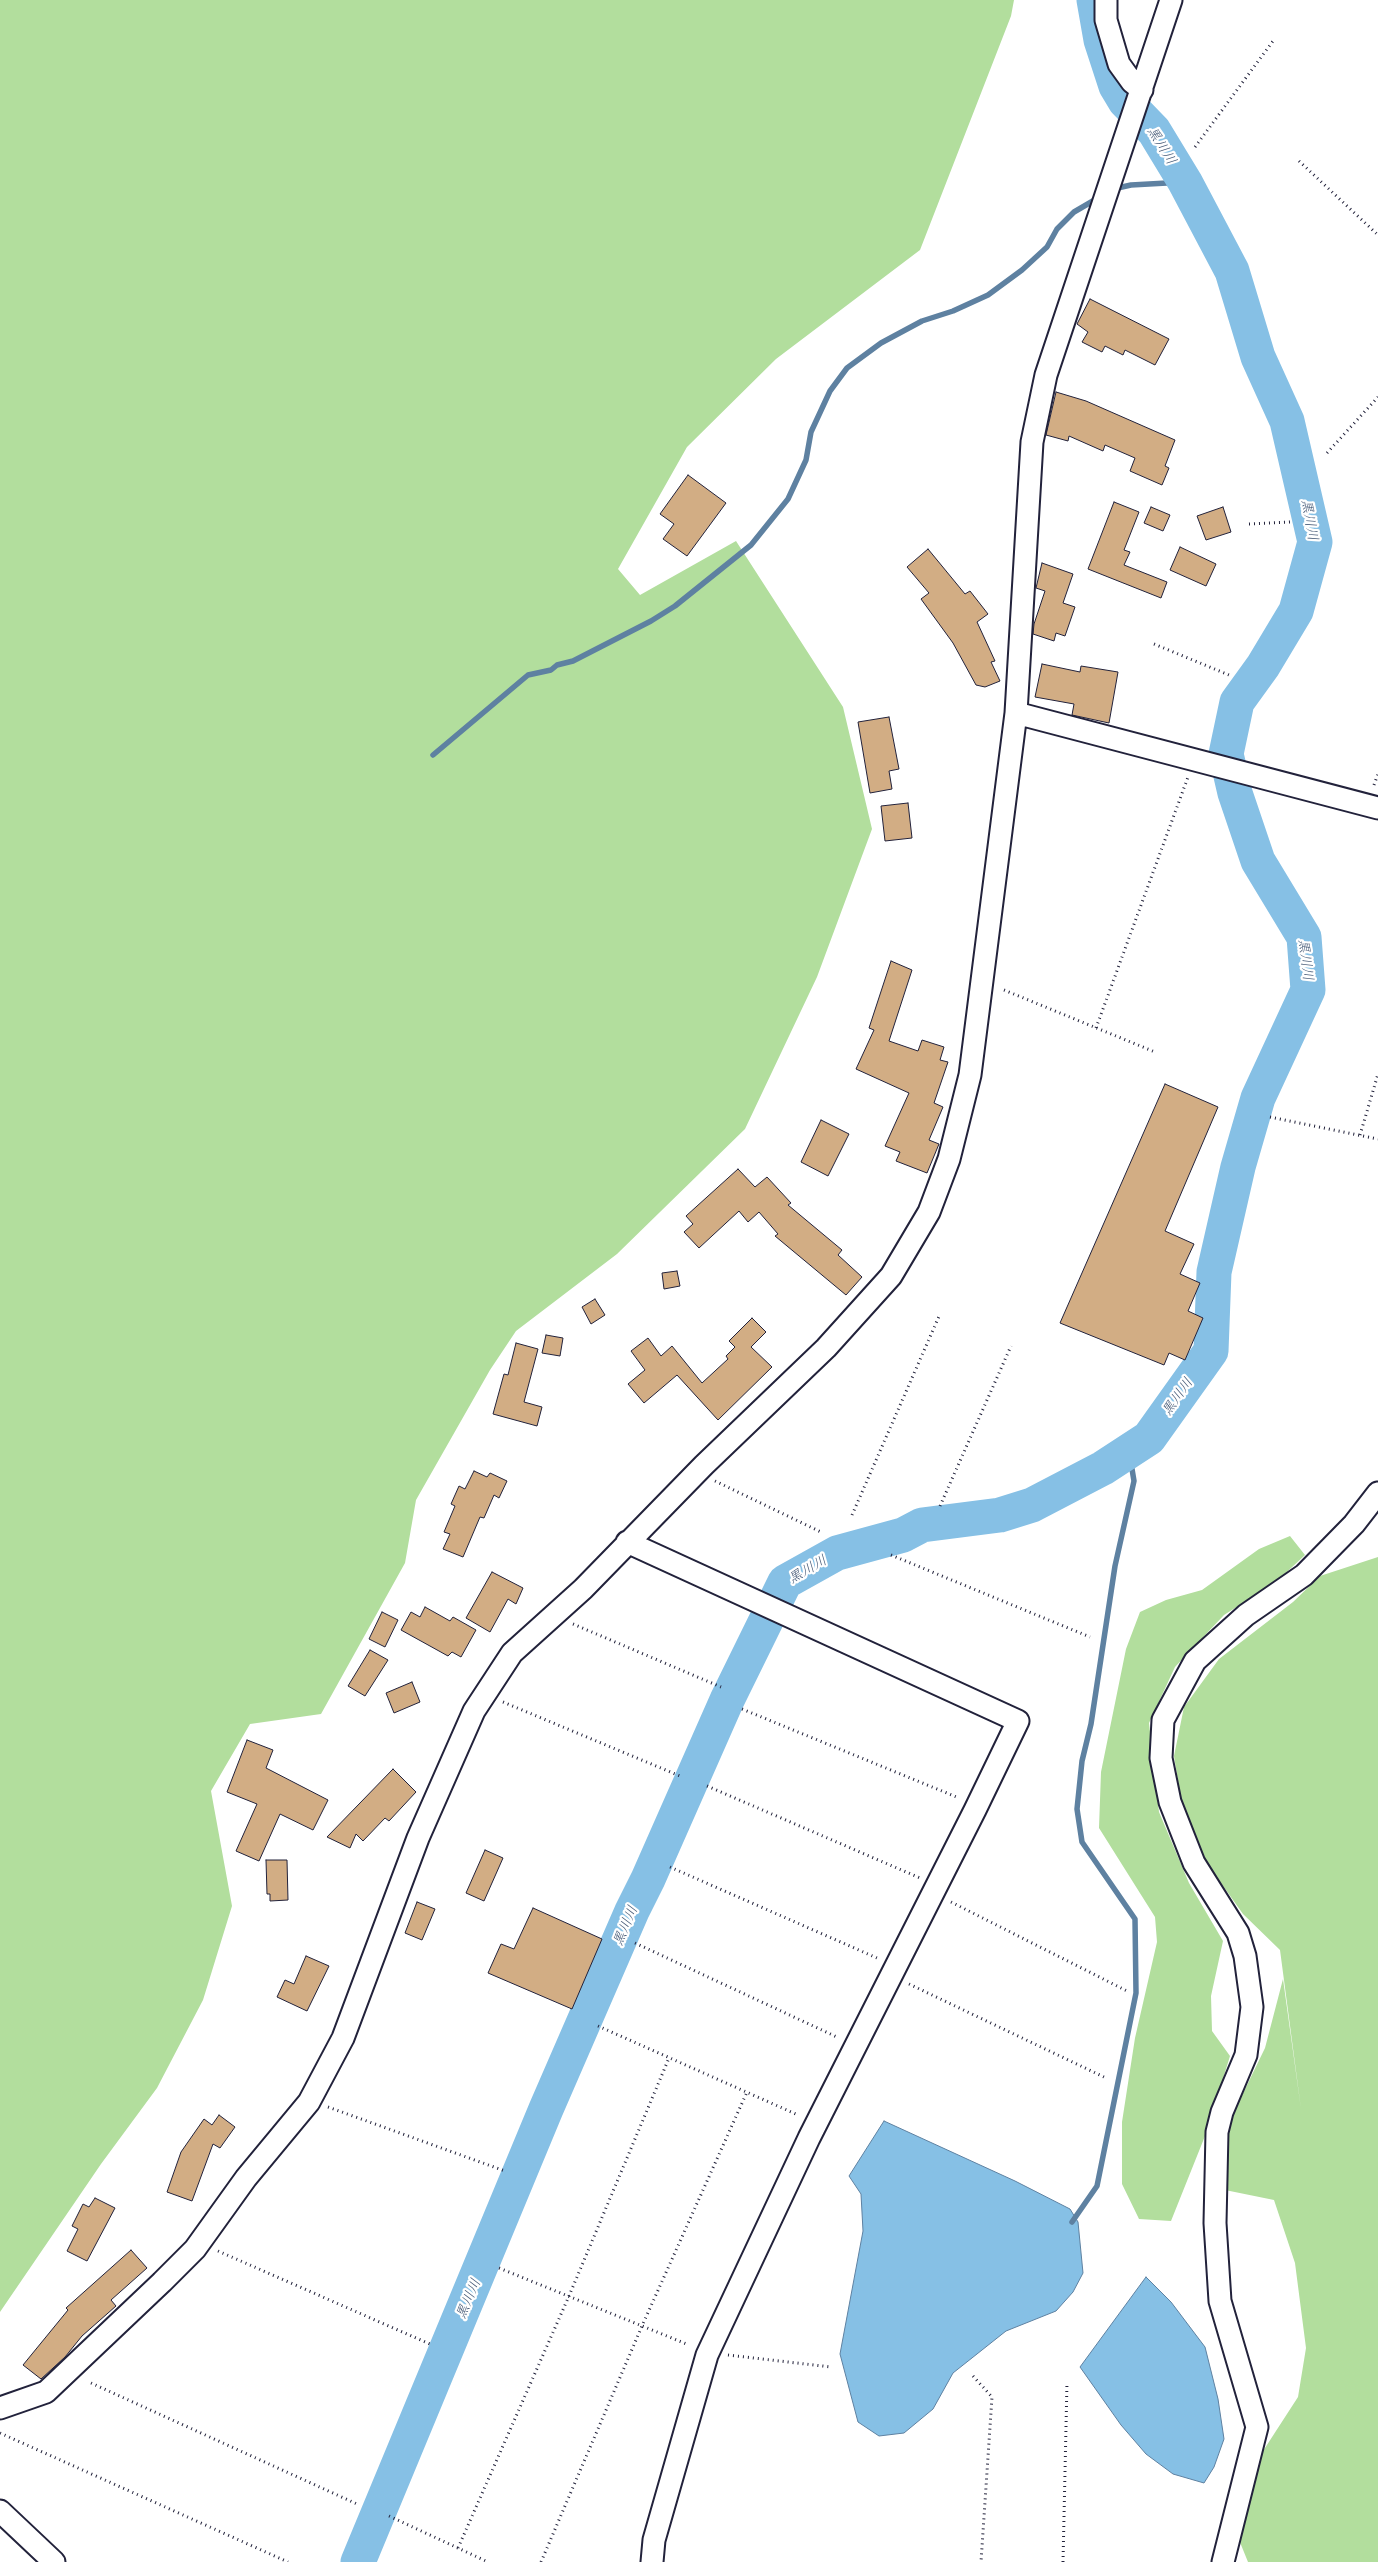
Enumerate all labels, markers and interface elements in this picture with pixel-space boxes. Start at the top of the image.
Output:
water label: 黒川川 [1143,124,1179,168]
water label: 黒川川 [1297,498,1321,542]
water label: 黒川川 [1294,938,1316,982]
water label: 黒川川 [1159,1375,1197,1419]
water label: 黒川川 [786,1552,830,1588]
water label: 黒川川 [610,1903,642,1949]
water label: 黒川川 [453,2276,485,2322]

